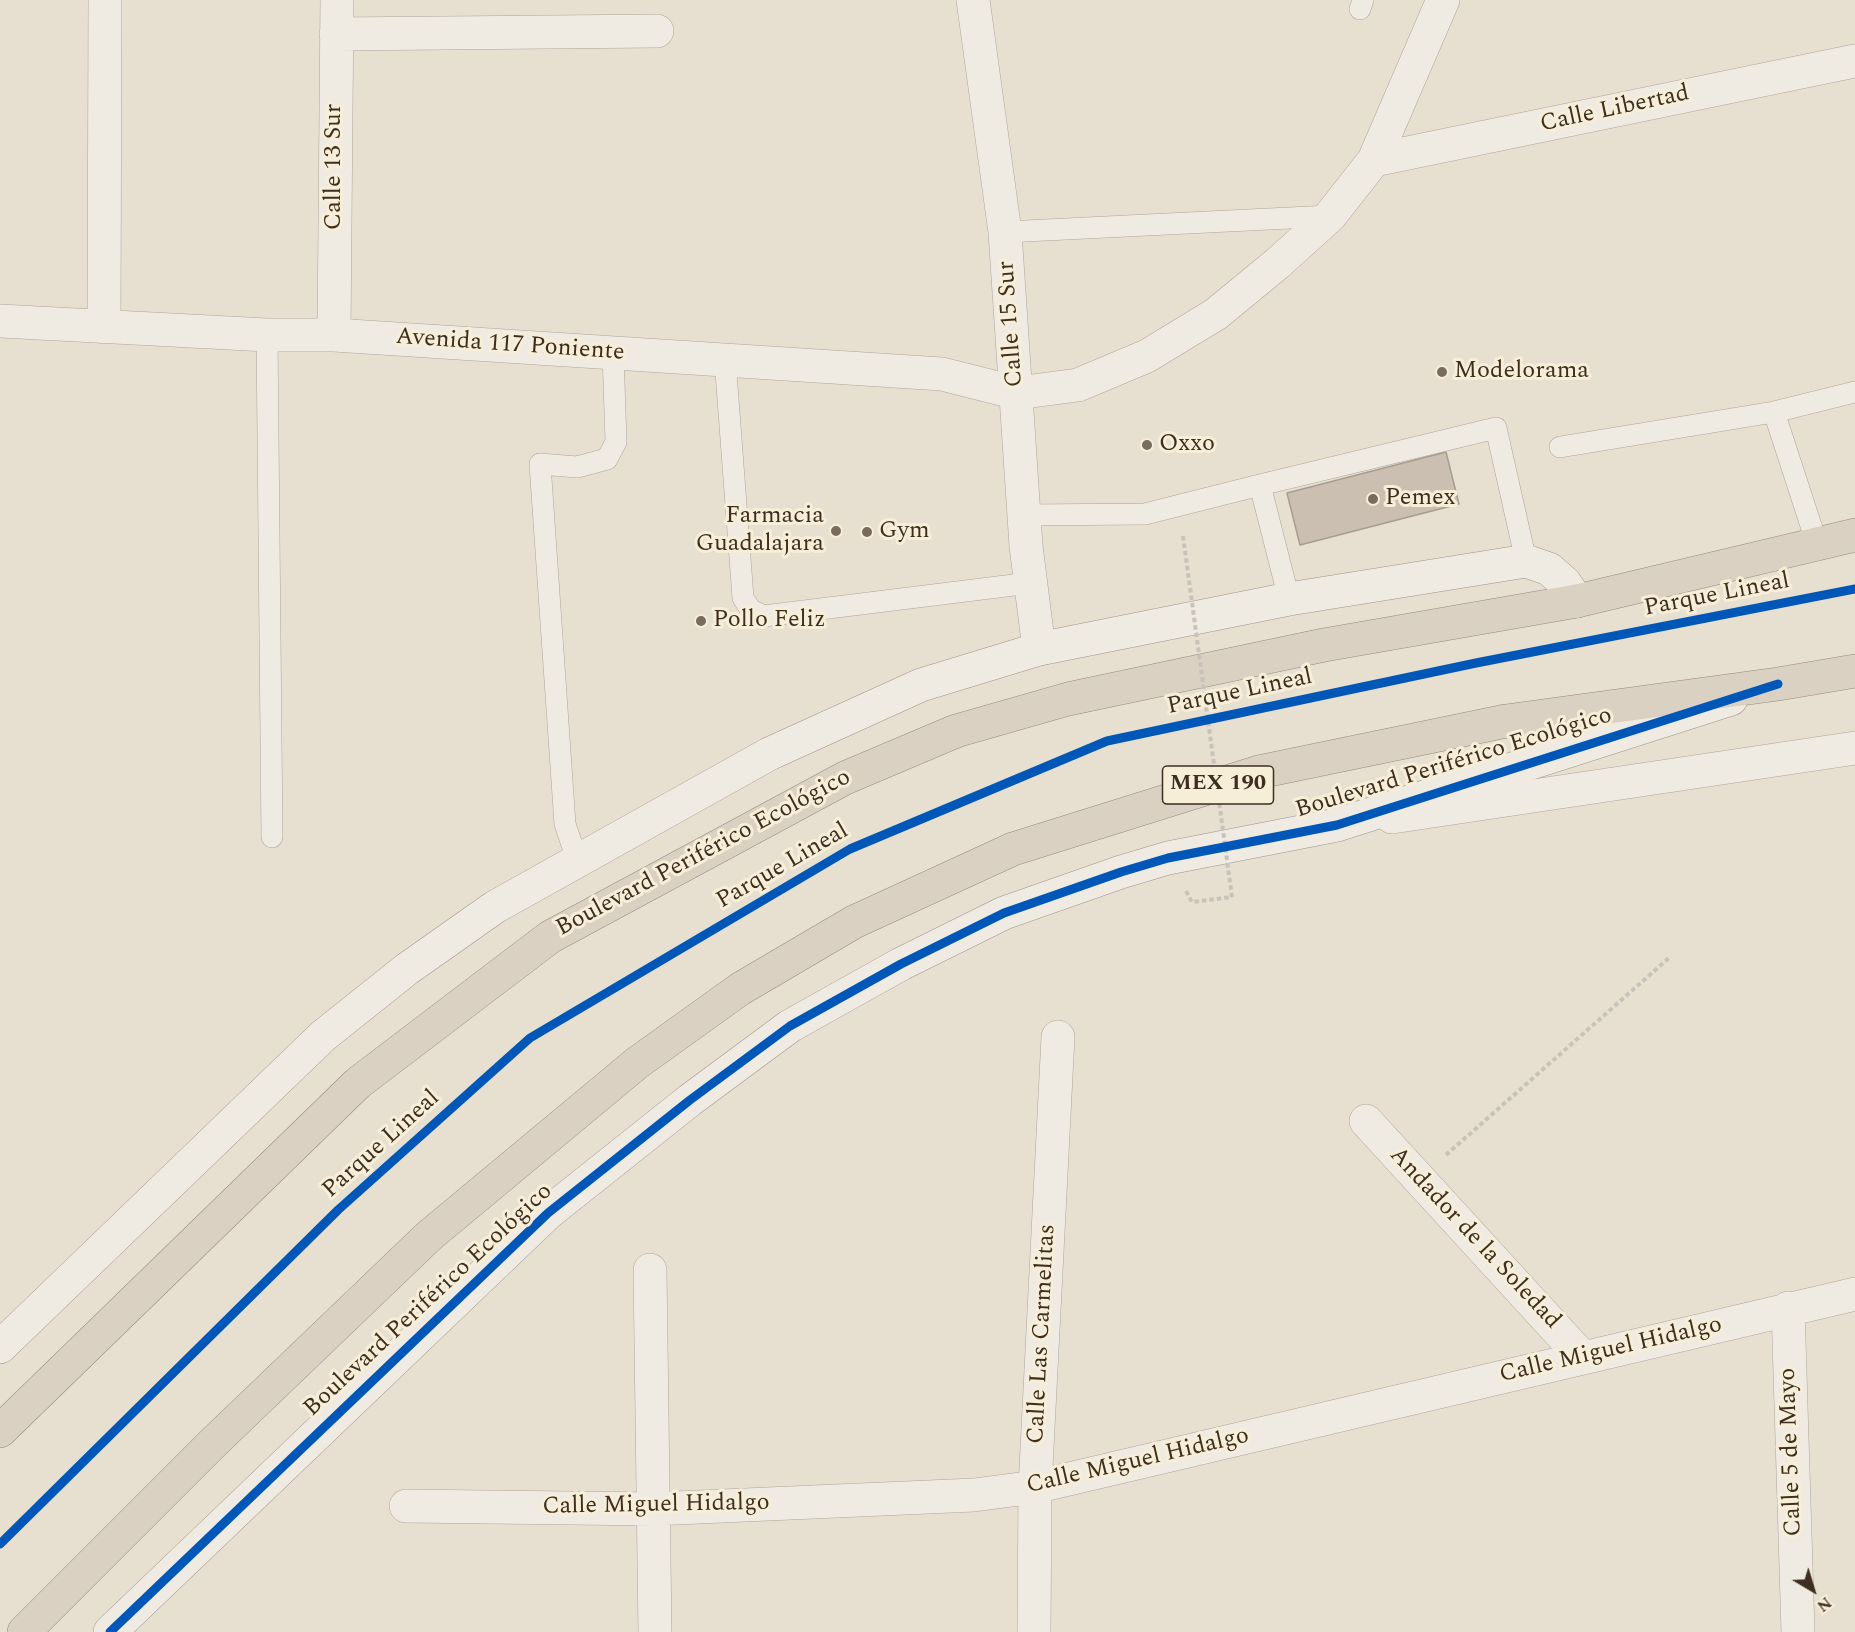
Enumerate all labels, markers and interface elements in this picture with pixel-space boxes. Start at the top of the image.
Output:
street label: Calle Libertad [1538,80,1692,140]
street label: Calle 13 Sur [321,104,349,230]
street label: Calle 15 Sur [993,260,1031,388]
street label: Avenida 117 Poniente [395,324,625,368]
place label: Modelorama [1454,358,1589,386]
marker: Modelorama [1435,365,1449,379]
place label: Oxxo [1159,431,1215,459]
marker: Oxxo [1140,438,1154,452]
place label: Pemex [1385,485,1455,513]
marker: Pemex [1366,492,1380,506]
place label: Farmacia Guadalajara [696,503,824,559]
place label: Gym [879,518,930,546]
marker: Farmacia Guadalajara [829,524,843,538]
marker: Gym [860,525,874,539]
street label: Parque Lineal [1642,568,1792,624]
place label: Pollo Feliz [713,607,826,635]
marker: Pollo Feliz [694,614,708,628]
street label: Parque Lineal [1165,664,1315,722]
street label: Boulevard Periférico Ecológico [1292,702,1616,826]
street label: Boulevard Periférico Ecológico [552,764,856,944]
road number: MEX 190 [1162,766,1274,804]
street label: Parque Lineal [712,818,854,916]
street label: Parque Lineal [318,1085,446,1205]
street label: Andador de la Soledad [1382,1142,1566,1336]
street label: Boulevard Periférico Ecológico [299,1178,559,1424]
street label: Calle Las Carmelitas [1023,1223,1063,1445]
street label: Calle Miguel Hidalgo [1497,1311,1725,1391]
street label: Calle 5 de Mayo [1775,1367,1809,1537]
street label: Calle Miguel Hidalgo [1024,1422,1252,1502]
street label: Calle Miguel Hidalgo [542,1490,770,1522]
north arrow [1783,1560,1843,1620]
text: N [1812,1591,1837,1618]

